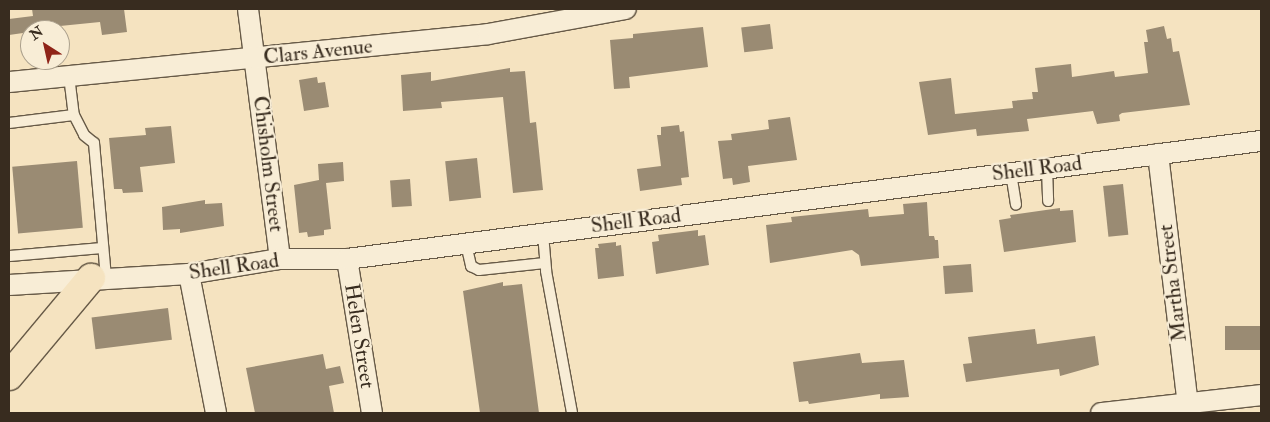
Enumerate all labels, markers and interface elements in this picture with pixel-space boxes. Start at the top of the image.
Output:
north arrow [20,20,70,70]
text: N [27,23,47,44]
street label: Clars Avenue [262,34,374,70]
street label: Chisholm Street [247,95,289,233]
street label: Shell Road [991,151,1083,187]
street label: Shell Road [590,203,682,239]
street label: Martha Street [1153,223,1193,343]
street label: Shell Road [187,248,281,286]
street label: Helen Street [338,282,380,390]

